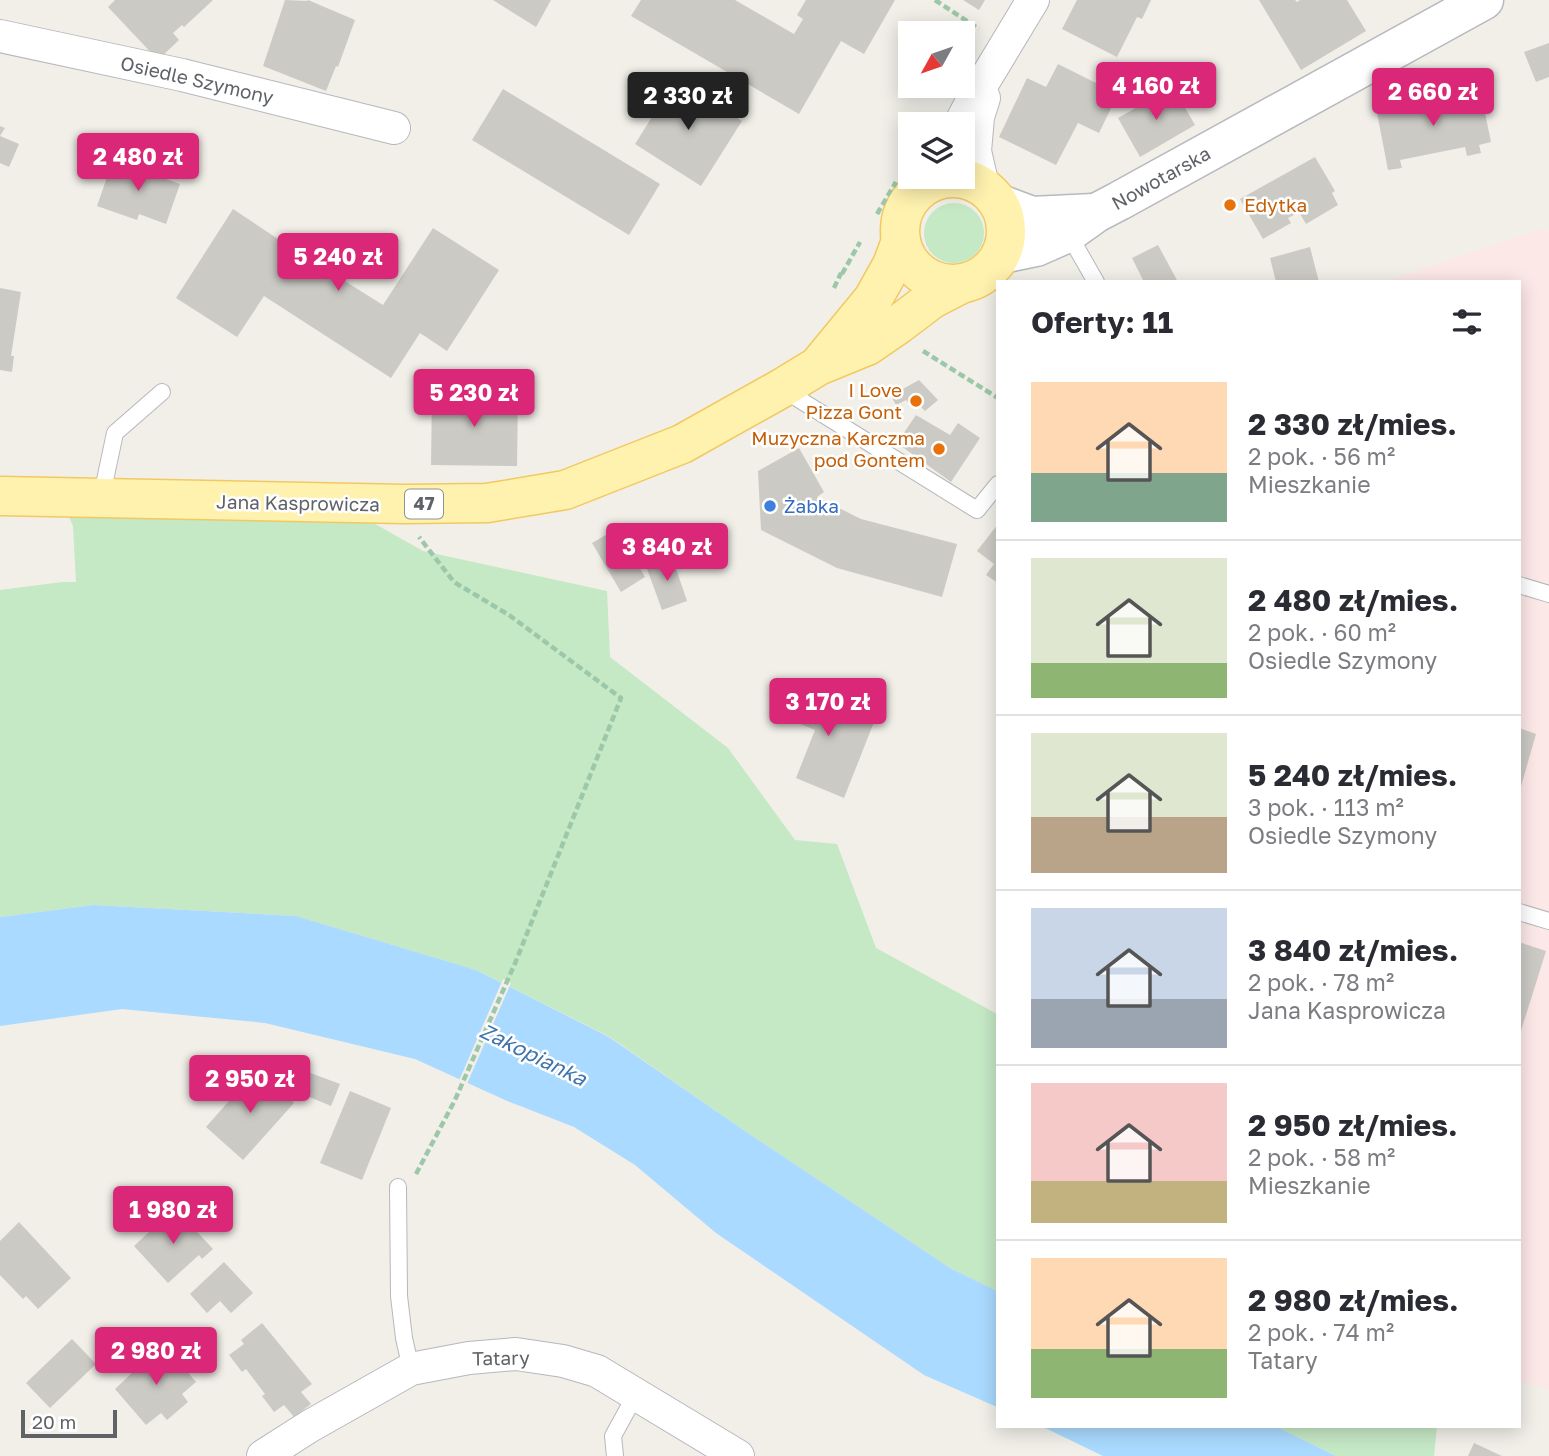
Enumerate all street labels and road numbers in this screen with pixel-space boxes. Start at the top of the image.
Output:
street label: Osiedle Szymony [118,51,276,108]
street label: Nowotarska [1107,141,1214,214]
street label: Jana Kasprowicza [216,490,380,515]
road number: 47 [405,490,443,518]
street label: Tatary [472,1345,530,1370]

